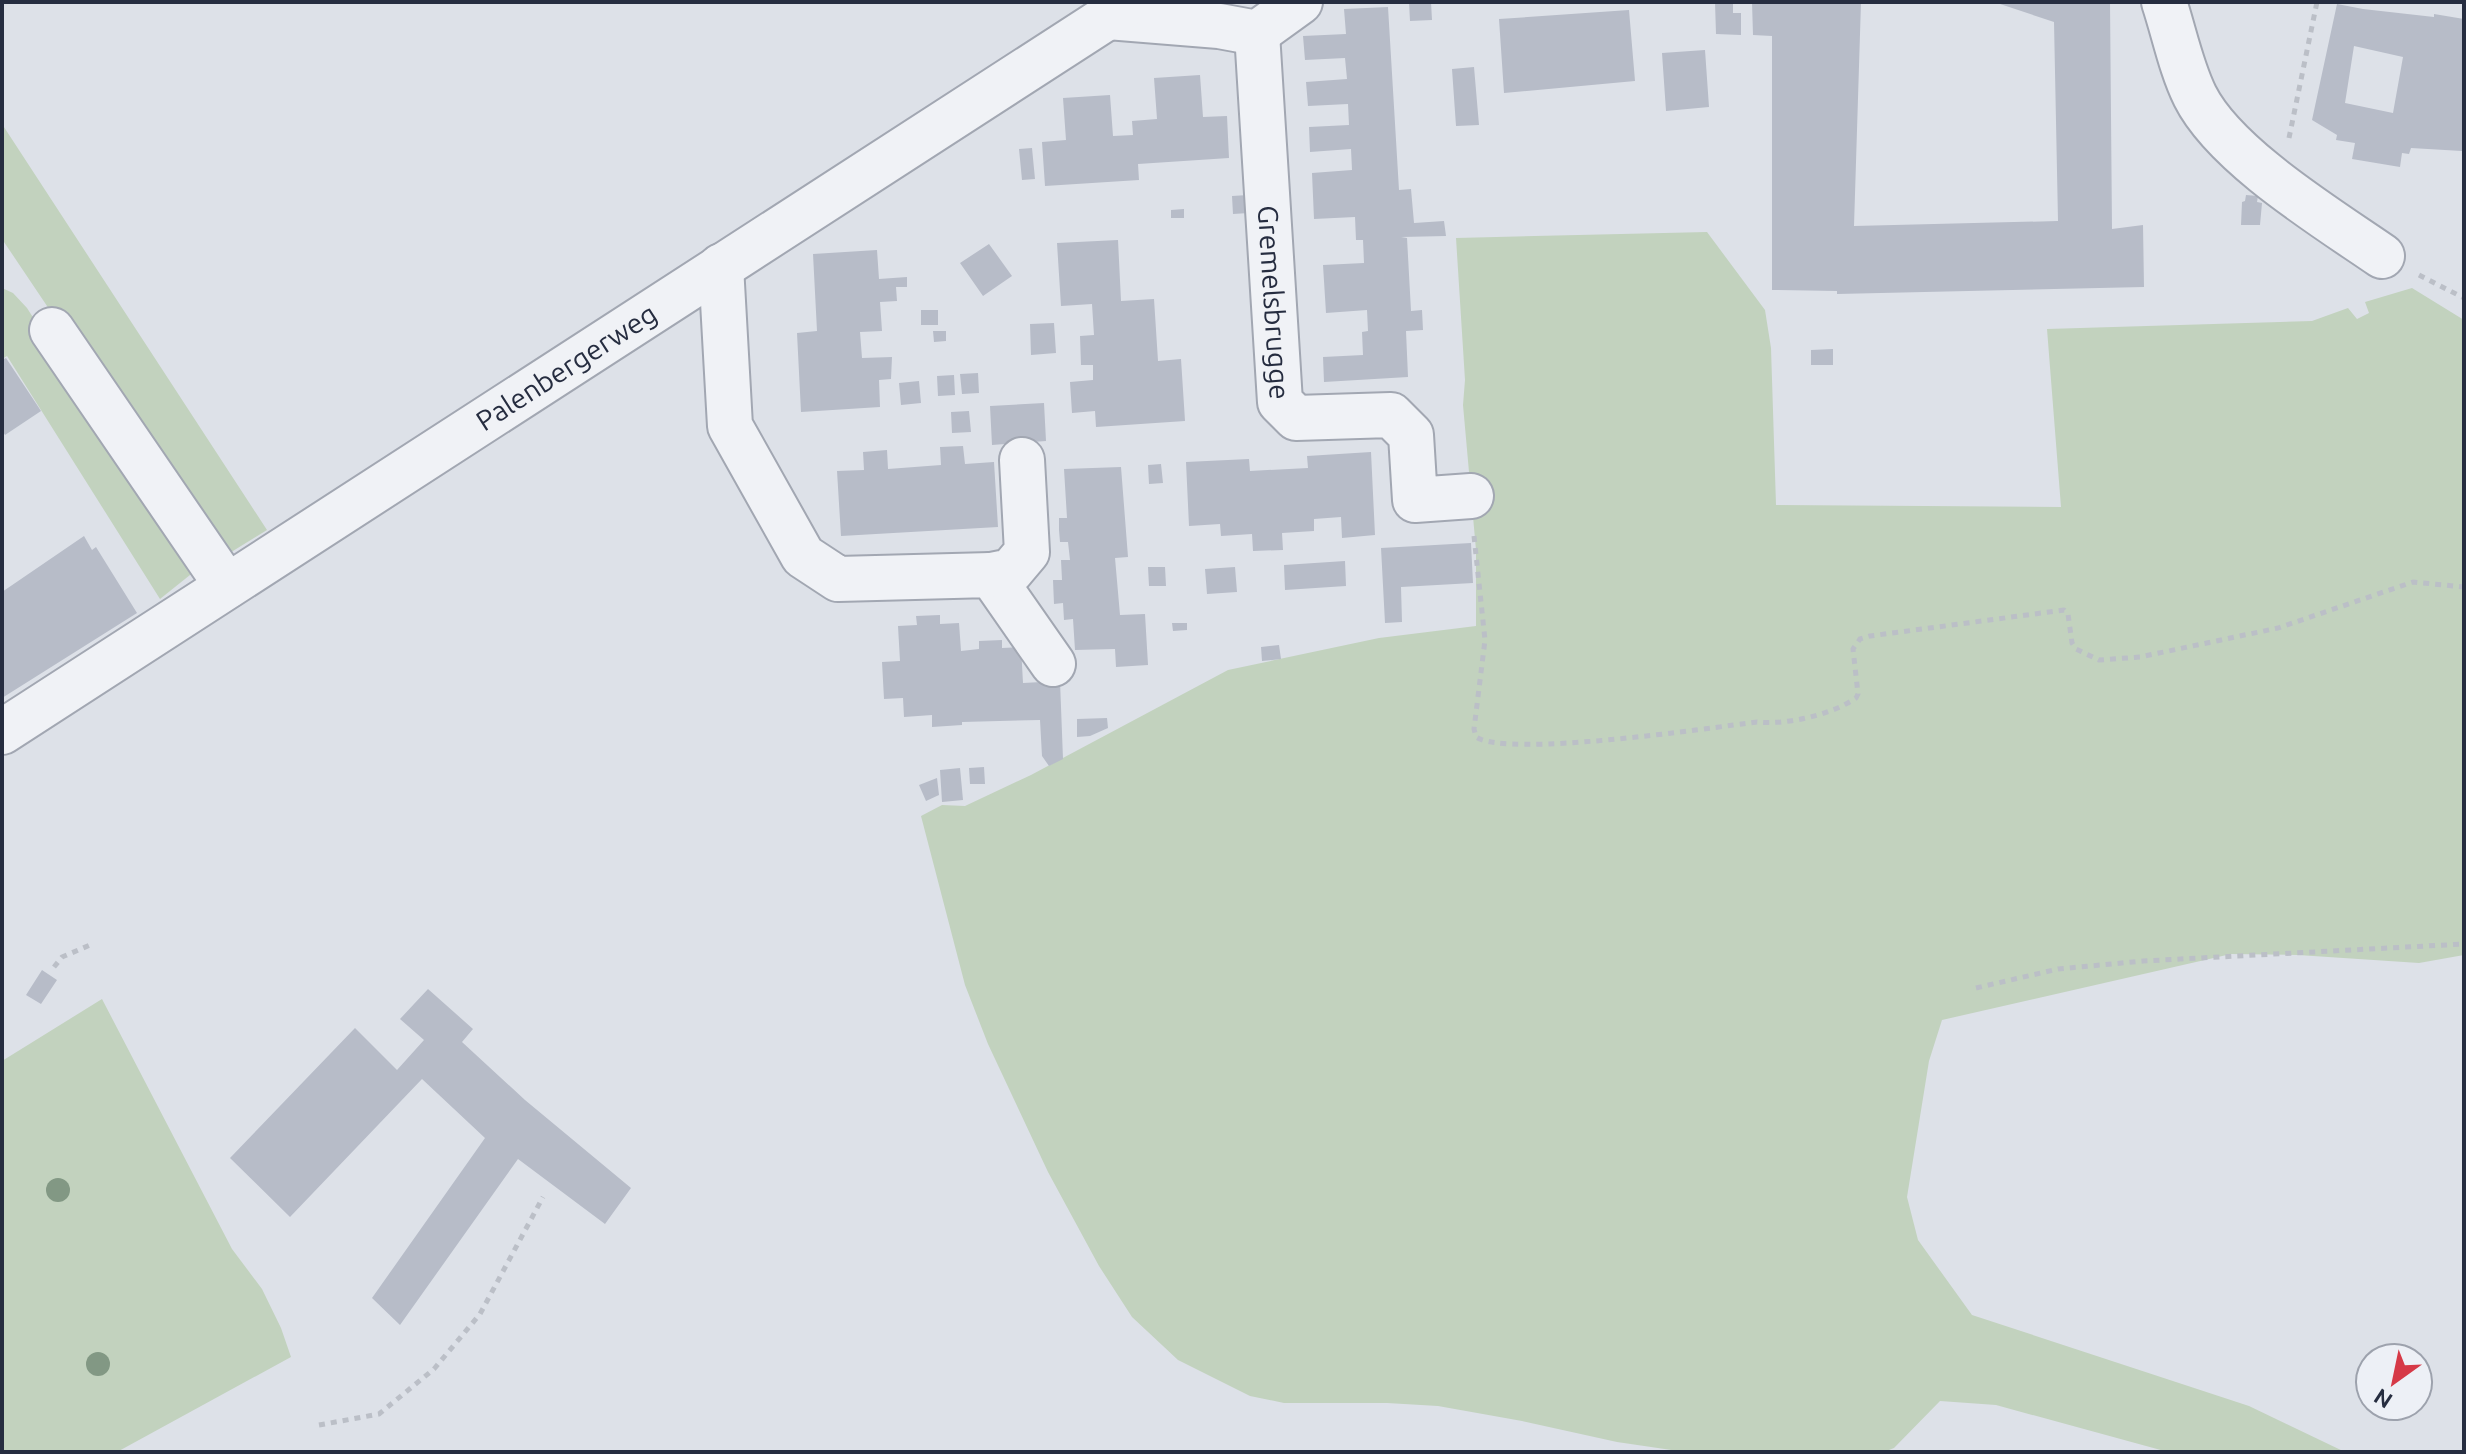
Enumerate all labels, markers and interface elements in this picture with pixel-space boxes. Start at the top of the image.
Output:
street label: Gremelsbrugge [1253,204,1296,400]
street label: Palenbergerweg [470,297,662,436]
north arrow [2354,1342,2434,1422]
text: N [2369,1384,2397,1414]

